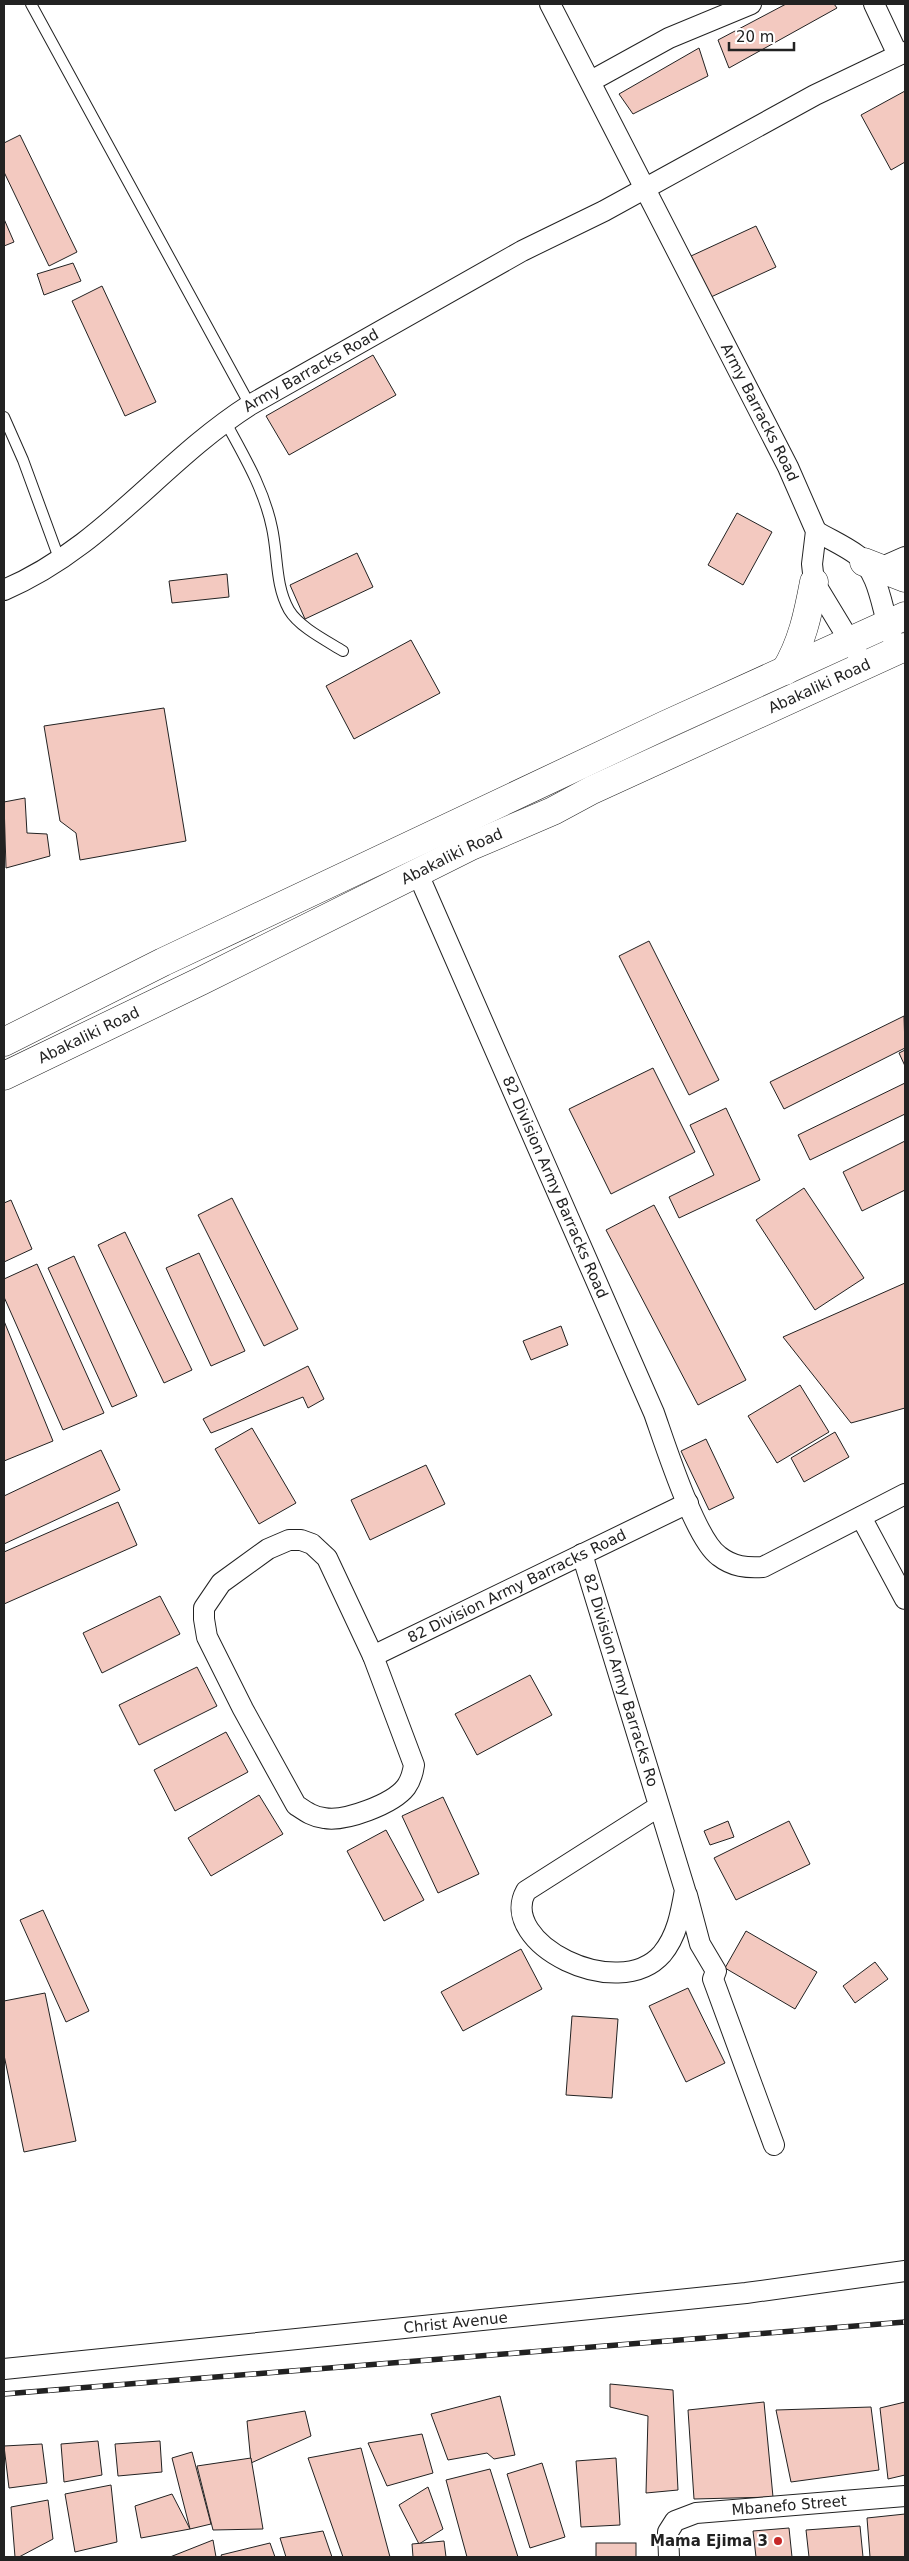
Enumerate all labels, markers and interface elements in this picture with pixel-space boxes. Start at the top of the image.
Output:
scale bar [729,20,794,52]
text: 20 m [736,28,774,46]
street label: Army Barracks Road [240,325,382,416]
street label: Army Barracks Road [717,340,802,484]
street label: Abakaliki Road [765,655,873,717]
street label: Abakaliki Road [398,825,505,888]
street label: Abakaliki Road [35,1003,142,1067]
street label: 82 Division Army Barracks Road [499,1073,612,1301]
street label: 82 Division Army Barracks Road [405,1525,629,1647]
street label: 82 Division Army Barracks Ro [580,1571,662,1789]
street label: Christ Avenue [403,2308,509,2337]
street label: Mbanefo Street [731,2492,847,2519]
place label: Mama Ejima 3 [650,2532,768,2550]
marker: Mama Ejima 3 [772,2535,784,2547]

